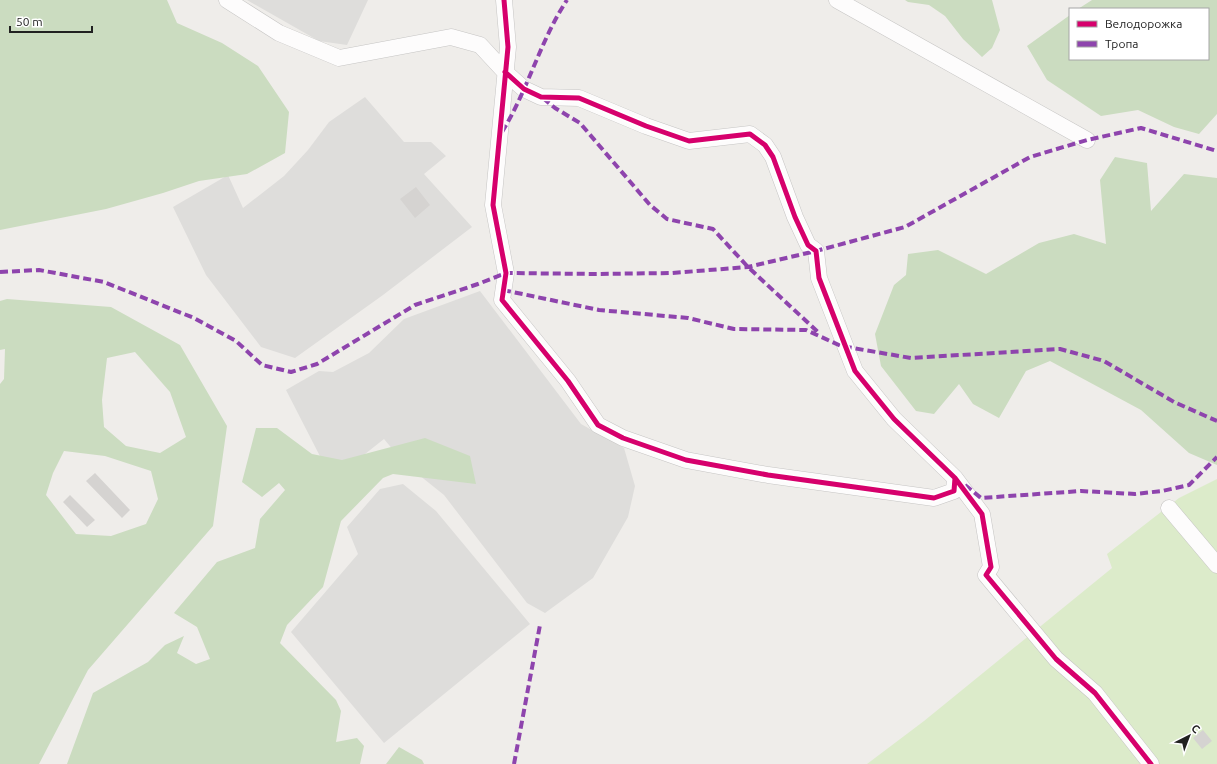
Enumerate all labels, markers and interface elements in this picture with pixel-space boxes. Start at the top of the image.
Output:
scale bar [10,8,92,34]
legend [1069,8,1209,60]
text: 50 m [16,15,43,28]
text: Велодорожка [1105,17,1182,30]
text: Тропа [1105,37,1138,50]
north arrow [1169,716,1209,756]
text: С [1189,722,1202,735]

